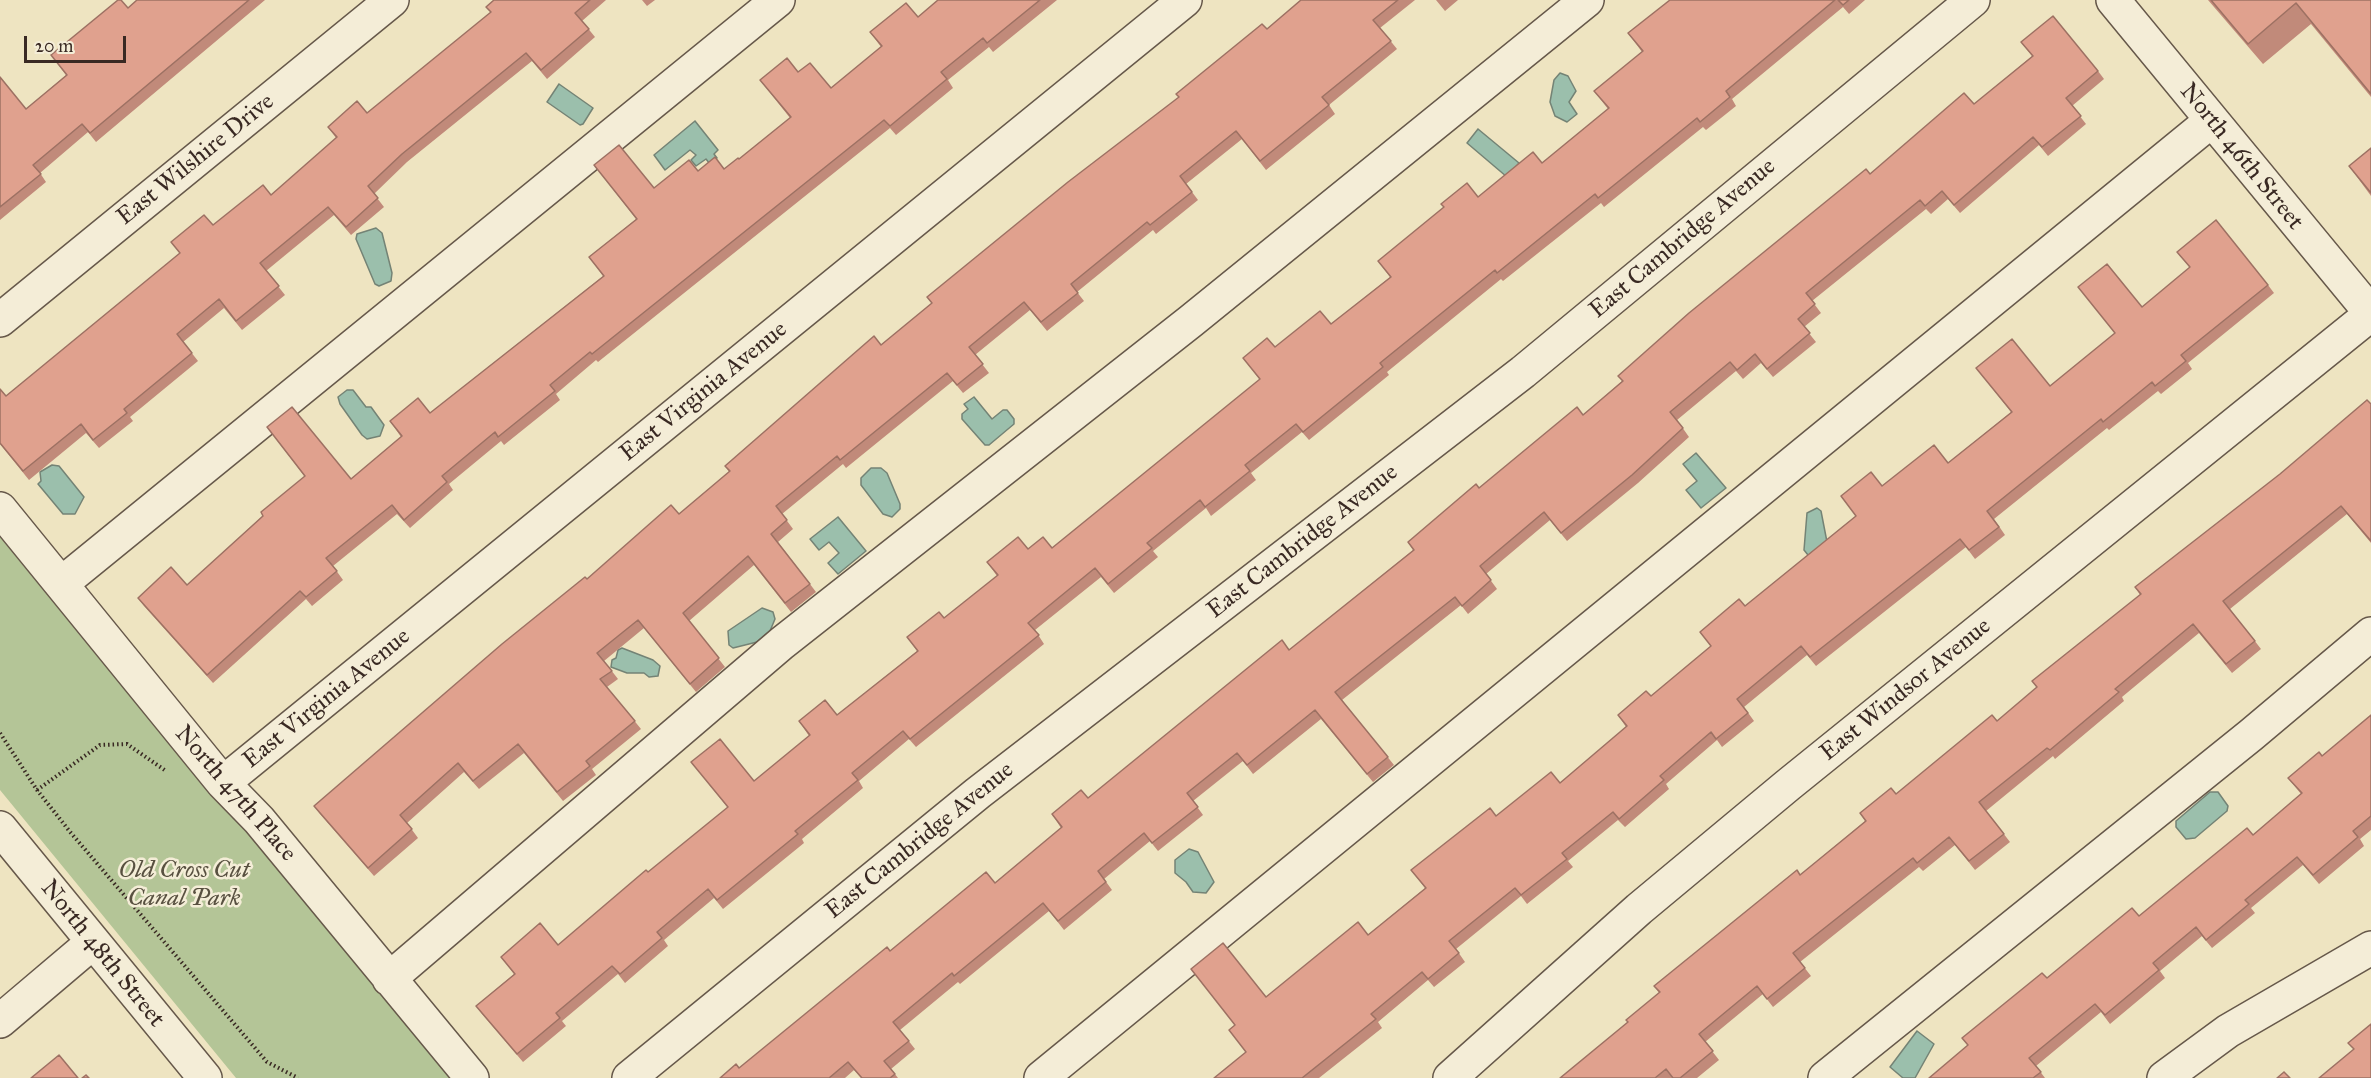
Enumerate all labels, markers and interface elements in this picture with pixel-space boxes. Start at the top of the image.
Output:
scale bar [27,24,129,62]
text: 20 m [35,35,73,57]
street label: North 46th Street [2173,78,2309,236]
street label: East Wilshire Drive [112,88,280,232]
street label: East Cambridge Avenue [1584,153,1782,325]
street label: East Virginia Avenue [615,316,793,468]
street label: East Cambridge Avenue [1202,459,1404,625]
street label: East Windsor Avenue [1815,612,1997,768]
street label: East Virginia Avenue [238,623,416,775]
street label: North 47th Place [168,720,302,868]
street label: East Cambridge Avenue [820,756,1020,926]
park label: Old Cross Cut Canal Park [119,857,249,913]
street label: North 48th Street [34,875,170,1033]

